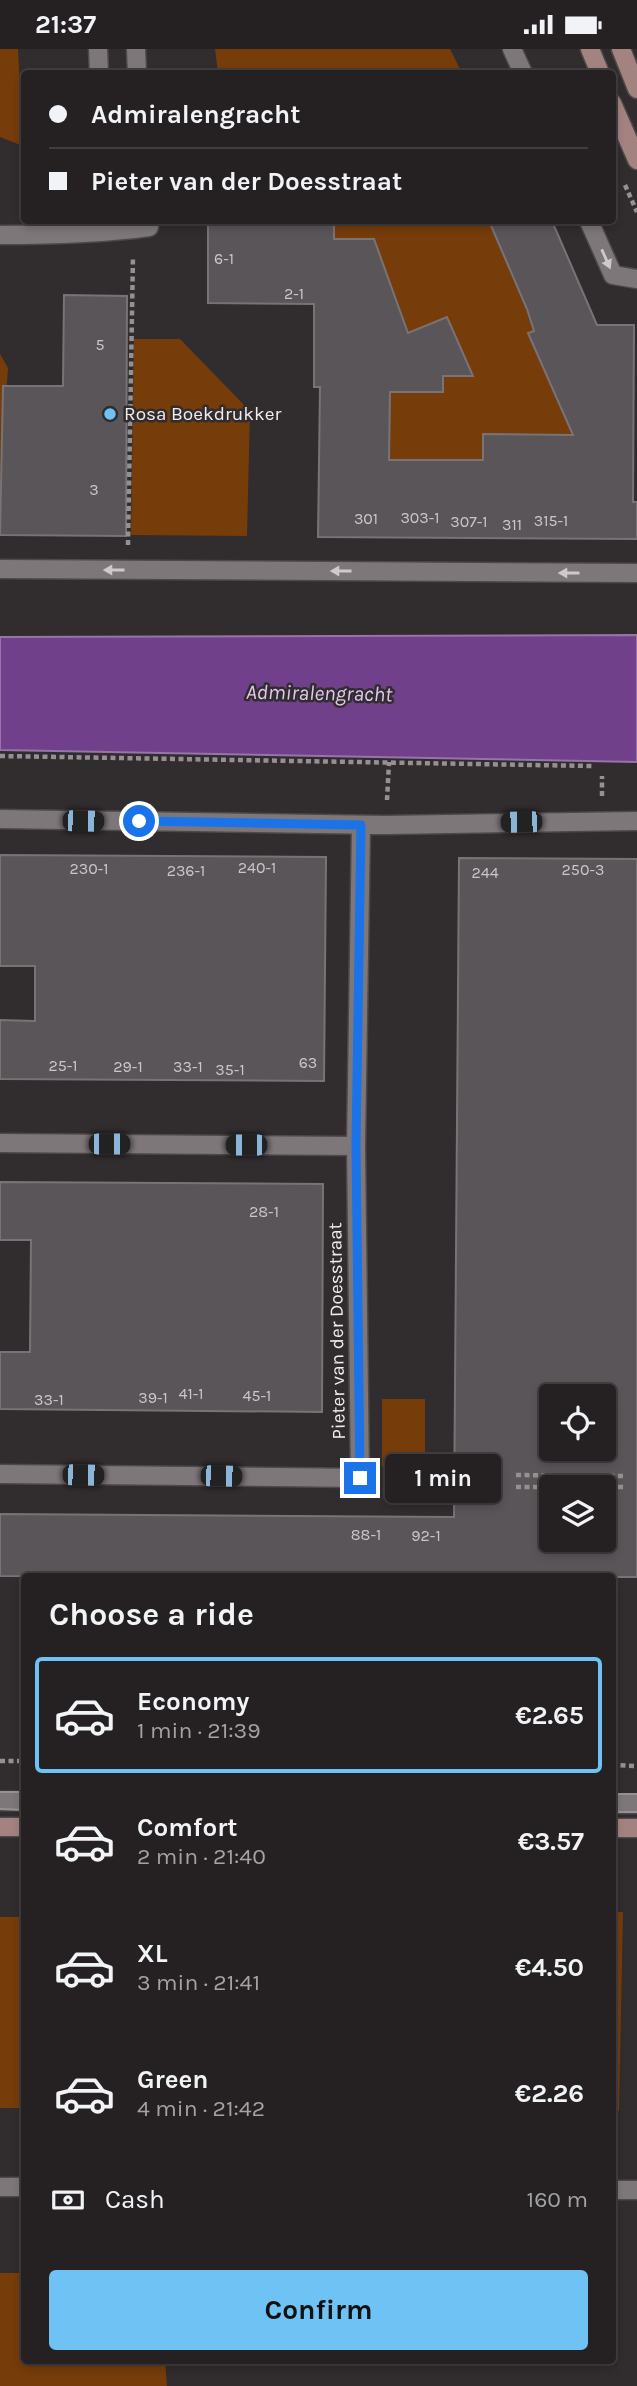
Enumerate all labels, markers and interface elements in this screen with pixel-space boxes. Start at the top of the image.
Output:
text: 21:37 [35,9,96,40]
text: Admiralengracht [91,99,301,130]
text: Pieter van der Doesstraat [91,166,402,197]
house number: 6-1 [214,249,234,268]
one-way arrow [600,249,612,269]
house number: 2-1 [284,284,304,303]
house number: 5 [95,335,105,354]
place label: Rosa Boekdrukker [124,403,281,425]
marker: Rosa Boekdrukker [102,406,118,422]
house number: 3 [89,480,99,499]
house number: 303-1 [400,508,440,527]
house number: 301 [354,509,378,528]
house number: 315-1 [534,511,568,530]
house number: 307-1 [450,512,488,531]
house number: 311 [502,515,522,534]
one-way arrow [103,564,125,576]
one-way arrow [330,565,352,577]
one-way arrow [558,567,580,579]
water label: Admiralengracht [246,680,393,706]
route start [123,805,155,837]
car [62,810,105,832]
car [500,811,543,833]
house number: 240-1 [238,858,276,877]
house number: 230-1 [69,859,109,878]
house number: 250-3 [562,860,604,879]
house number: 236-1 [167,861,205,880]
house number: 244 [471,863,499,882]
house number: 63 [299,1053,317,1072]
house number: 25-1 [48,1056,78,1075]
house number: 29-1 [113,1057,143,1076]
house number: 33-1 [173,1057,203,1076]
house number: 35-1 [215,1060,245,1079]
car [89,1134,131,1155]
car [226,1135,268,1156]
house number: 28-1 [249,1202,279,1221]
street label: Pieter van der Doesstraat [324,1222,350,1440]
house number: 41-1 [178,1384,204,1403]
map controls [539,1384,616,1552]
button: locate [539,1384,616,1461]
house number: 45-1 [243,1386,271,1405]
house number: 39-1 [138,1388,168,1407]
house number: 33-1 [34,1390,64,1409]
callout: 1 min [384,1453,500,1503]
route end [344,1462,376,1494]
car [62,1464,105,1486]
car [200,1465,243,1487]
text: 1 min [414,1465,472,1492]
button: layers [539,1475,616,1552]
house number: 88-1 [351,1525,381,1544]
house number: 92-1 [411,1526,441,1545]
text: Choose a ride [49,1596,254,1633]
icon: car [53,1684,116,1747]
text: Economy [137,1686,249,1717]
text: €2.65 [515,1700,584,1731]
text: 1 min · 21:39 [137,1717,261,1744]
icon: car [53,1810,116,1873]
text: Comfort [137,1812,238,1843]
text: €3.57 [518,1826,584,1857]
text: 2 min · 21:40 [137,1843,266,1870]
icon: car [53,1936,116,1999]
text: XL [137,1938,168,1969]
text: €4.50 [515,1952,584,1983]
text: 3 min · 21:41 [137,1969,260,1996]
icon: car [53,2062,116,2125]
text: Green [137,2064,209,2095]
text: €2.26 [515,2078,584,2109]
text: 4 min · 21:42 [137,2095,265,2122]
icon: cash [49,2181,87,2219]
text: Cash [105,2184,165,2215]
text: 160 m [527,2186,588,2213]
button: Confirm [49,2270,588,2350]

